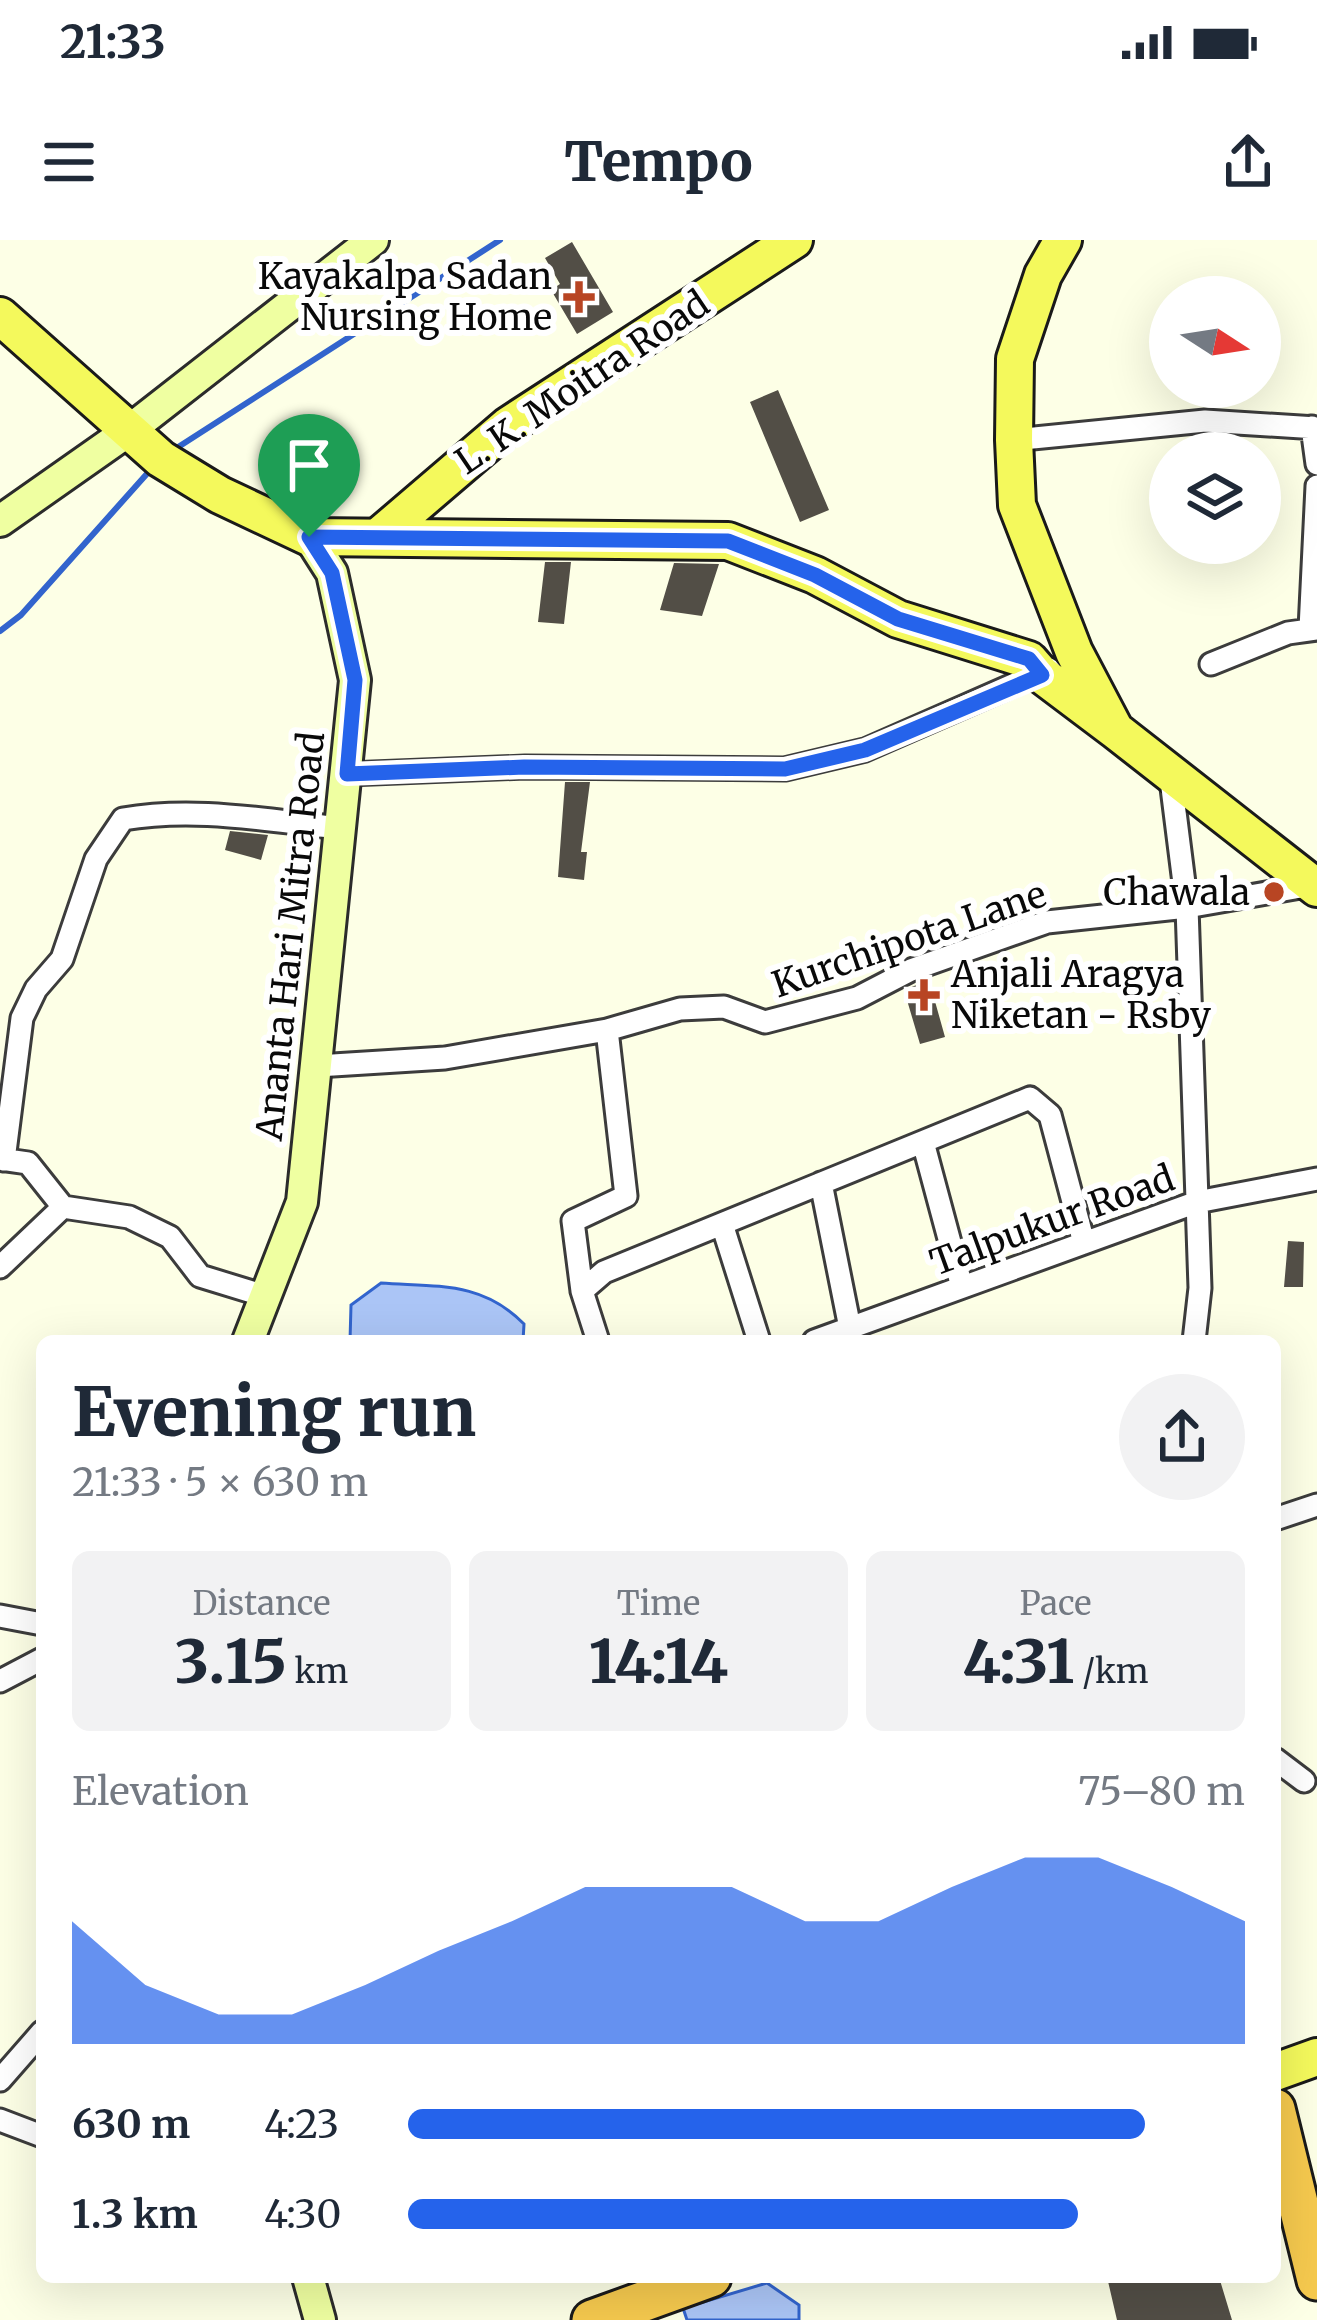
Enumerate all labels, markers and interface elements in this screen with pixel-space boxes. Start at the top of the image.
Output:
text: 21:33 [60,14,166,70]
text: Tempo [564,128,753,196]
icon: menu [36,129,102,195]
icon: share [1215,129,1281,195]
place label: Kayakalpa Sadan Nursing Home [258,254,552,340]
north arrow [1149,276,1281,408]
map controls [1149,276,1281,564]
street label: L. K. Moitra Road [447,281,718,484]
marker: Kayakalpa Sadan Nursing Home [563,281,595,313]
pin [258,414,360,537]
icon: arrive [276,432,342,498]
button: layers [1149,432,1281,564]
street label: Ananta Hari Mitra Road [247,730,334,1144]
place label: Chawala [1103,870,1250,915]
street label: Kurchipota Lane [766,872,1052,1007]
marker: Chawala [1261,879,1287,905]
place label: Anjali Aragya Niketan - Rsby [950,952,1211,1038]
marker: Anjali Aragya Niketan - Rsby [908,979,940,1011]
street label: Talpukur Road [924,1156,1180,1285]
text: Evening run [72,1371,476,1454]
button: share [1119,1374,1245,1500]
text: 21:33 · 5 × 630 m [72,1458,368,1507]
text: Distance [193,1583,330,1624]
text: Time [617,1583,700,1624]
text: Pace [1019,1583,1092,1624]
text: 3.15 [175,1624,287,1699]
text: 14:14 [589,1624,728,1699]
text: 4:31 [962,1624,1074,1699]
text: km [287,1651,348,1692]
text: /km [1074,1651,1149,1692]
text: Elevation [72,1767,249,1816]
text: 75–80 m [1078,1767,1245,1816]
text: 630 m [72,2100,190,2149]
text: 4:23 [264,2100,339,2149]
text: 1.3 km [72,2190,198,2239]
text: 4:30 [264,2190,341,2239]

